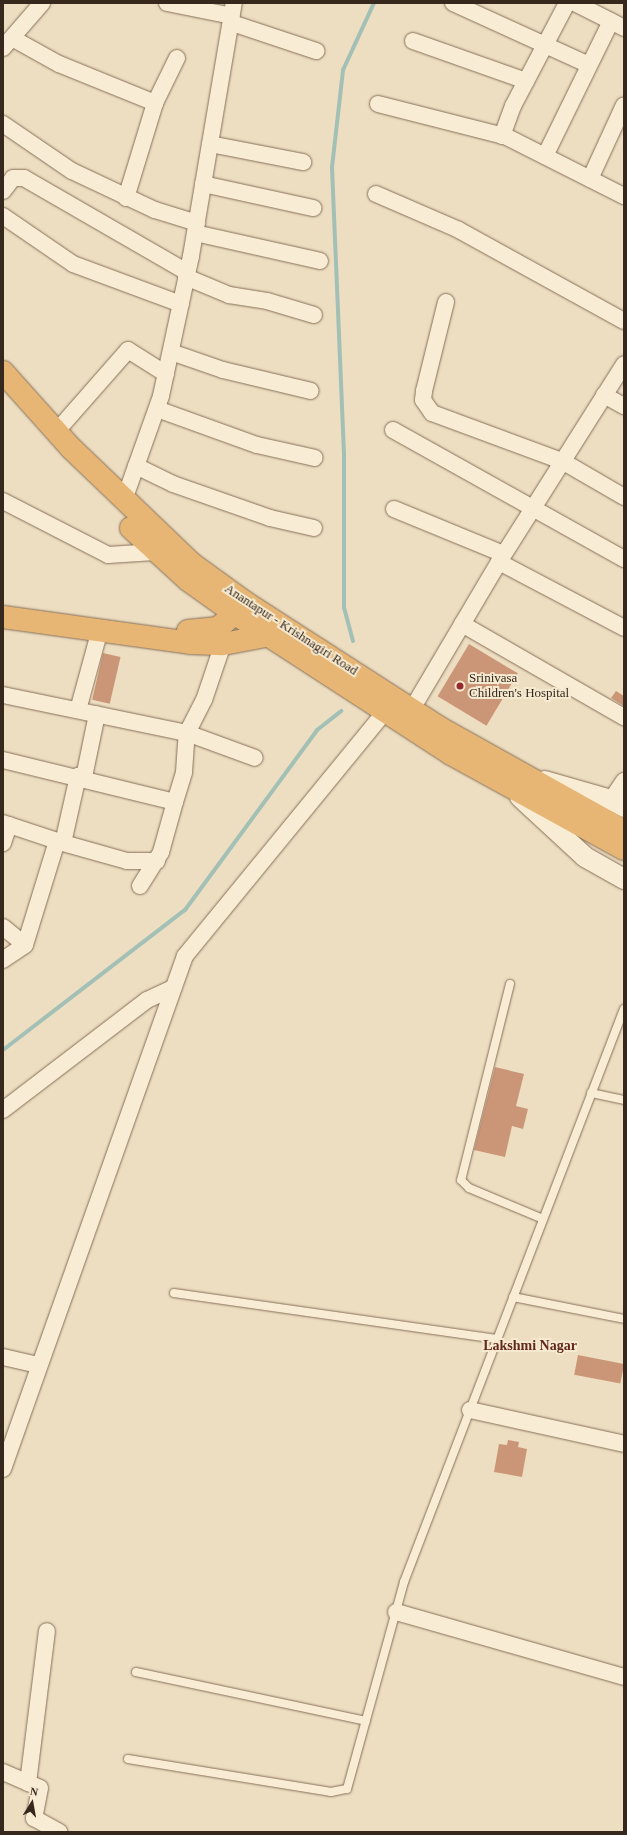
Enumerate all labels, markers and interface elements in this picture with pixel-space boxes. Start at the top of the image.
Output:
street label: Anantapur - Krishnagiri Road [222,581,360,679]
place label: Srinivasa Children's Hospital [469,671,569,702]
marker: Srinivasa Children's Hospital [454,680,466,692]
district label: Lakshmi Nagar [483,1338,577,1354]
north arrow [12,1783,52,1823]
text: N [29,1785,39,1798]

